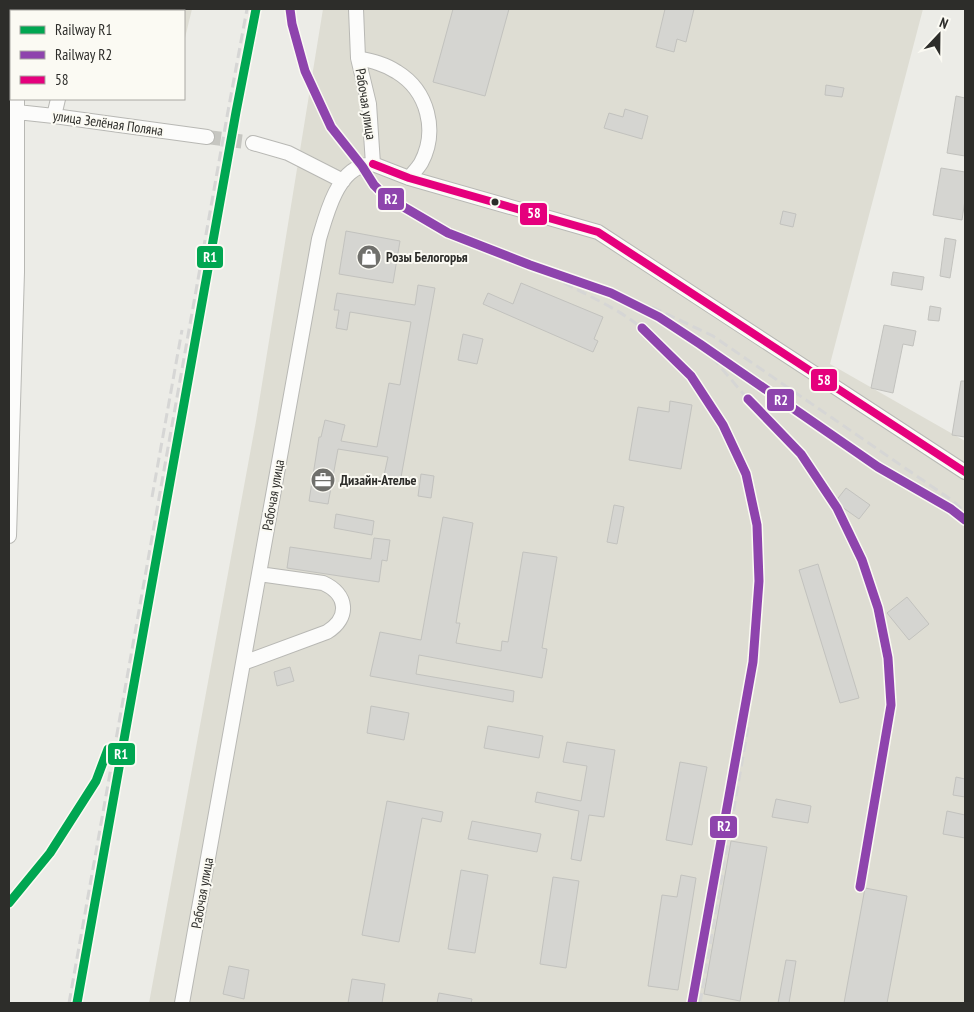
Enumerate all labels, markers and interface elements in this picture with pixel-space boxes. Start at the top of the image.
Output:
legend [10,10,185,100]
north arrow [914,10,964,60]
text: N [937,13,951,33]
text: Railway R1 [55,20,112,39]
text: Railway R2 [55,45,112,64]
street label: Рабочая улица [351,67,381,141]
text: 58 [55,70,69,89]
street label: улица Зелёная Поляна [52,106,164,140]
line badge: R2 [377,187,405,211]
text: R2 [384,190,398,208]
unlabelled marker [490,197,500,207]
line badge: 58 [519,202,548,226]
text: 58 [527,204,541,222]
shop icon: Розы Белогорья [356,244,382,270]
line badge: R1 [196,245,224,269]
text: R1 [203,248,217,266]
place label: Розы Белогорья [386,248,468,266]
line badge: 58 [810,368,838,392]
text: 58 [817,371,831,389]
line badge: R2 [766,388,795,412]
text: R2 [774,391,788,409]
street label: Рабочая улица [258,458,288,532]
office icon: Дизайн-Ателье [310,467,336,493]
place label: Дизайн-Ателье [340,471,416,489]
line badge: R1 [107,742,136,766]
text: R1 [114,745,128,763]
line badge: R2 [709,815,738,839]
text: R2 [717,817,731,835]
street label: Рабочая улица [187,856,217,930]

